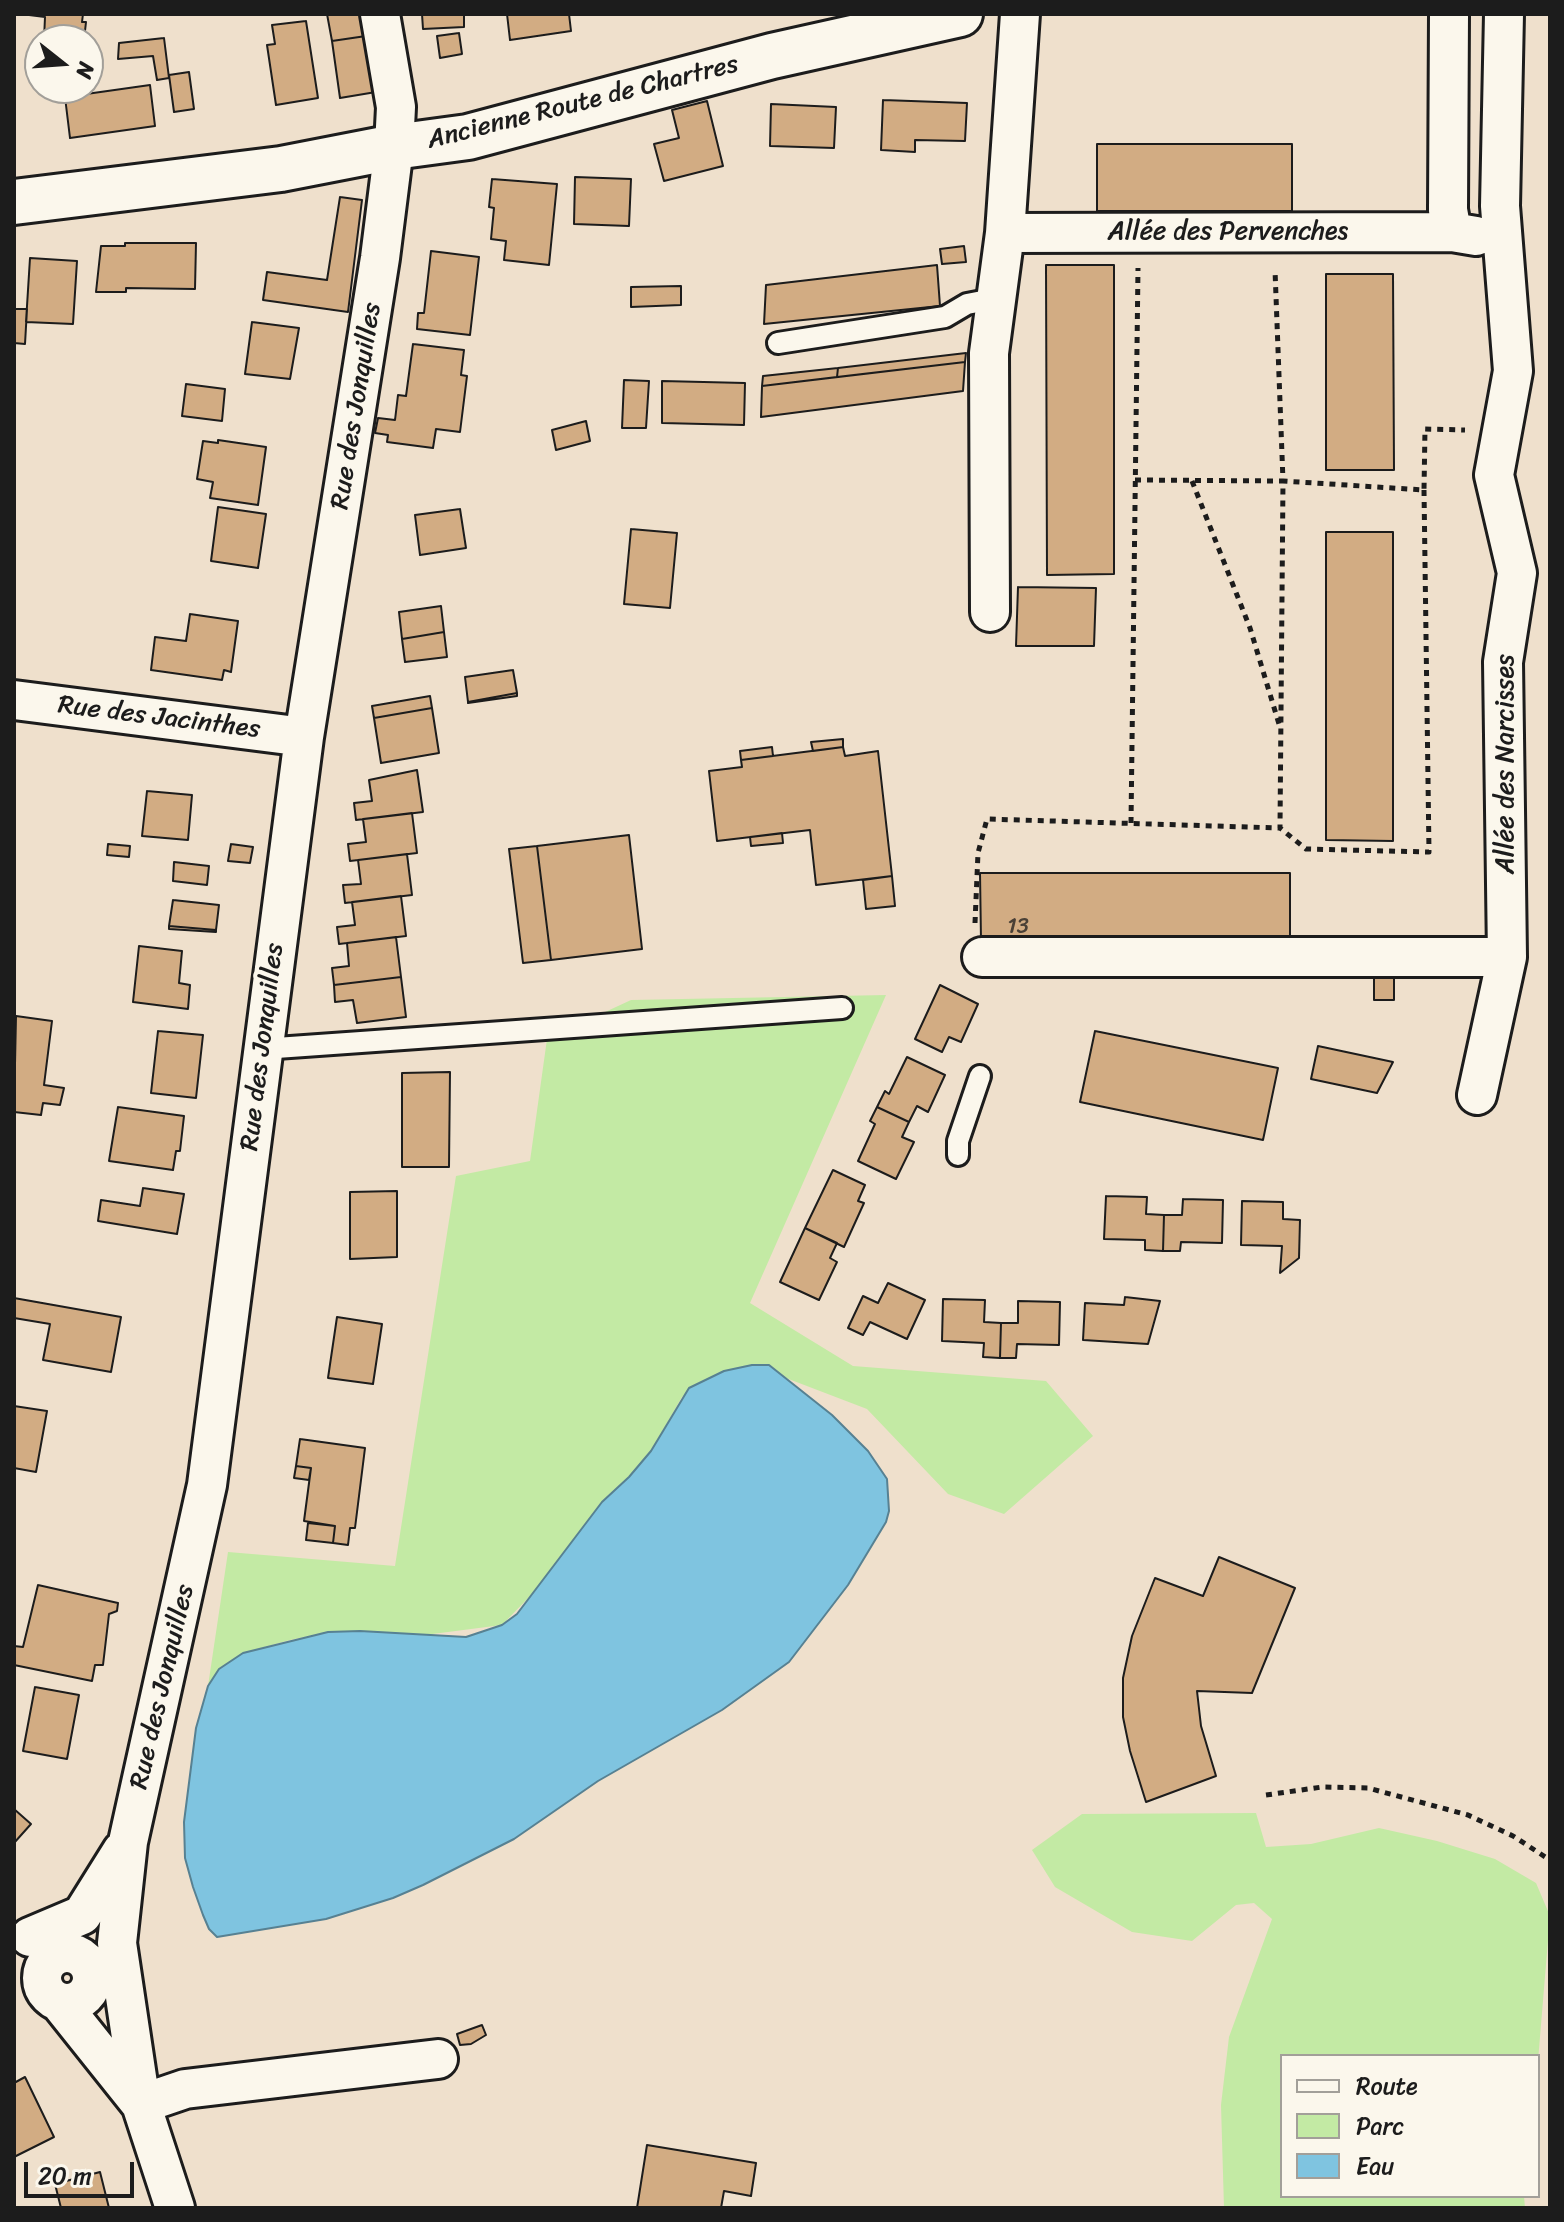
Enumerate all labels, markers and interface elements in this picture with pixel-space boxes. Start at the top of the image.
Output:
north arrow [24,24,104,104]
street label: Ancienne Route de Chartres [424,49,742,157]
text: N [65,58,106,84]
street label: Allée des Pervenches [1108,216,1348,248]
street label: Rue des Jonquilles [325,300,389,512]
street label: Allée des Narcisses [1490,654,1522,874]
street label: Rue des Jacinthes [56,690,262,746]
house number: 13 [1007,914,1029,940]
street label: Rue des Jonquilles [235,941,291,1153]
street label: Rue des Jonquilles [124,1582,202,1792]
legend [1280,2054,1540,2198]
text: Route [1356,2065,1418,2107]
text: Parc [1356,2105,1404,2147]
text: Eau [1356,2145,1394,2187]
scale bar [28,2146,138,2196]
text: 20 m [38,2155,92,2197]

